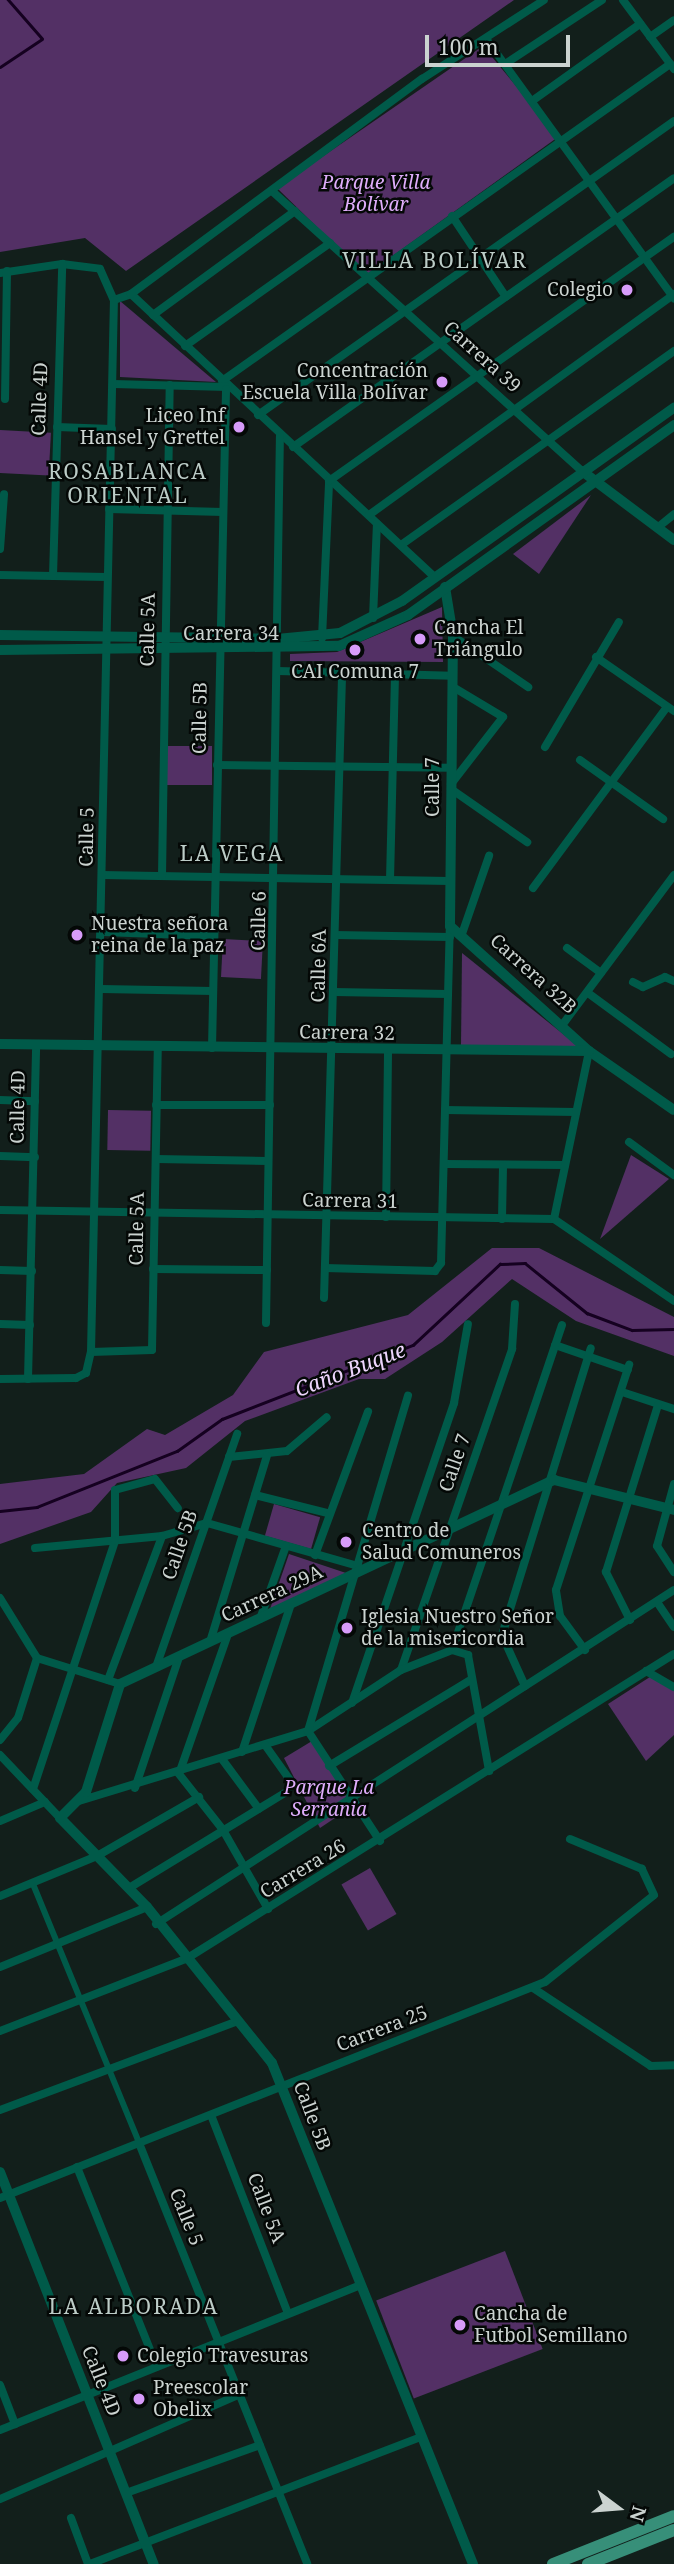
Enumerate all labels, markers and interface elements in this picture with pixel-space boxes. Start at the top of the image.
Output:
scale bar [429,21,574,65]
text: 100 m [438,33,499,61]
park label: Parque Villa Bolívar [322,172,430,216]
district label: VILLA BOLÍVAR [344,247,526,273]
place label: Colegio [547,279,613,301]
marker: Colegio [619,282,635,298]
street label: Carrera 39 [439,316,525,398]
place label: Concentración Escuela Villa Bolívar [242,360,428,404]
street label: Calle 4D [27,362,53,436]
marker: Concentración Escuela Villa Bolívar [434,374,450,390]
place label: Liceo Inf Hansel y Grettel [80,405,225,449]
marker: Liceo Inf Hansel y Grettel [231,419,247,435]
district label: ROSABLANCA ORIENTAL [49,458,207,508]
street label: Calle 5A [136,593,160,667]
place label: Cancha El Triángulo [434,617,523,661]
street label: Carrera 34 [183,623,279,645]
marker: Cancha El Triángulo [412,631,428,647]
marker: CAI Comuna 7 [347,642,363,658]
place label: CAI Comuna 7 [291,661,419,683]
street label: Calle 5B [188,682,212,754]
street label: Calle 7 [422,757,444,817]
street label: Calle 5 [75,807,99,867]
district label: LA VEGA [181,840,283,866]
street label: Calle 6 [247,891,271,951]
place label: Nuestra señora reina de la paz [91,913,228,957]
marker: Nuestra señora reina de la paz [69,927,85,943]
street label: Calle 6A [307,929,331,1003]
street label: Carrera 32B [485,929,581,1019]
street label: Carrera 32 [299,1021,395,1045]
street label: Calle 4D [6,1070,30,1144]
street label: Carrera 31 [302,1189,398,1213]
street label: Calle 5A [125,1192,149,1266]
water label: Caño Buque [291,1336,409,1402]
street label: Calle 7 [434,1431,476,1495]
street label: Calle 5B [157,1507,203,1583]
place label: Centro de Salud Comuneros [362,1520,521,1564]
marker: Centro de Salud Comuneros [336,1532,356,1552]
street label: Carrera 29A [218,1561,326,1627]
place label: Iglesia Nuestro Señor de la misericordia [361,1606,554,1650]
marker: Iglesia Nuestro Señor de la misericordia [339,1620,355,1636]
park label: Parque La Serrania [284,1777,374,1821]
street label: Carrera 26 [256,1835,350,1903]
street label: Carrera 25 [333,2001,431,2057]
street label: Calle 5B [288,2078,336,2154]
street label: Calle 5A [242,2170,290,2246]
street label: Calle 5 [164,2185,208,2249]
district label: LA ALBORADA [50,2293,218,2319]
place label: Cancha de Futbol Semillano [474,2303,628,2347]
marker: Cancha de Futbol Semillano [452,2317,468,2333]
street label: Calle 4D [77,2343,125,2419]
place label: Colegio Travesuras [137,2345,308,2367]
marker: Colegio Travesuras [115,2348,131,2364]
place label: Preescolar Obelix [153,2377,248,2421]
marker: Preescolar Obelix [131,2391,147,2407]
north arrow [583,2473,653,2543]
text: N [624,2503,653,2525]

